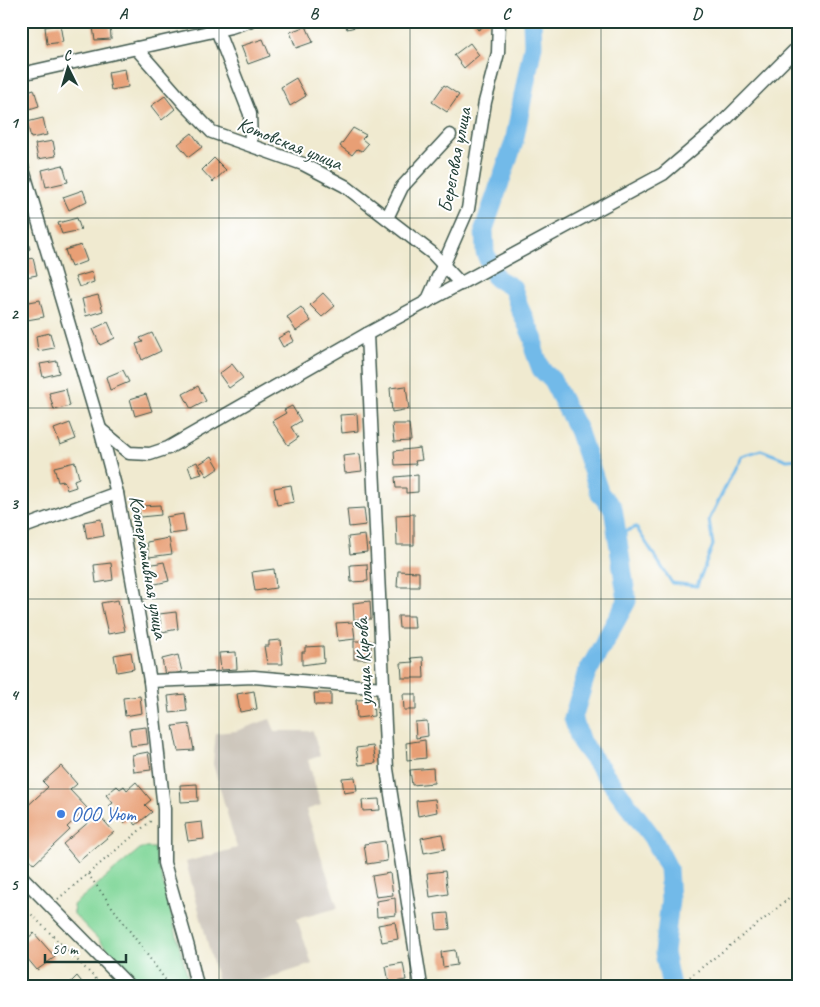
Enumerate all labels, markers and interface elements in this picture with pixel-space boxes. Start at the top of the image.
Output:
text: A [119,4,129,24]
text: B [310,4,320,24]
text: C [502,4,512,24]
text: D [692,4,703,24]
north arrow [42,42,92,92]
text: С [63,47,73,64]
street label: Береговая улица [432,104,477,215]
street label: Котовская улица [234,111,347,176]
text: 1 [10,113,19,133]
text: 2 [10,304,19,324]
text: 3 [10,494,19,514]
street label: Кооперативная улица [124,494,174,642]
street label: улица Кирова [349,615,378,708]
text: 4 [10,685,19,705]
place label: ООО Уют [71,802,137,827]
marker: ООО Уют [55,808,67,820]
text: 5 [11,875,20,895]
scale bar [45,932,126,964]
text: 50 m [52,940,79,959]

